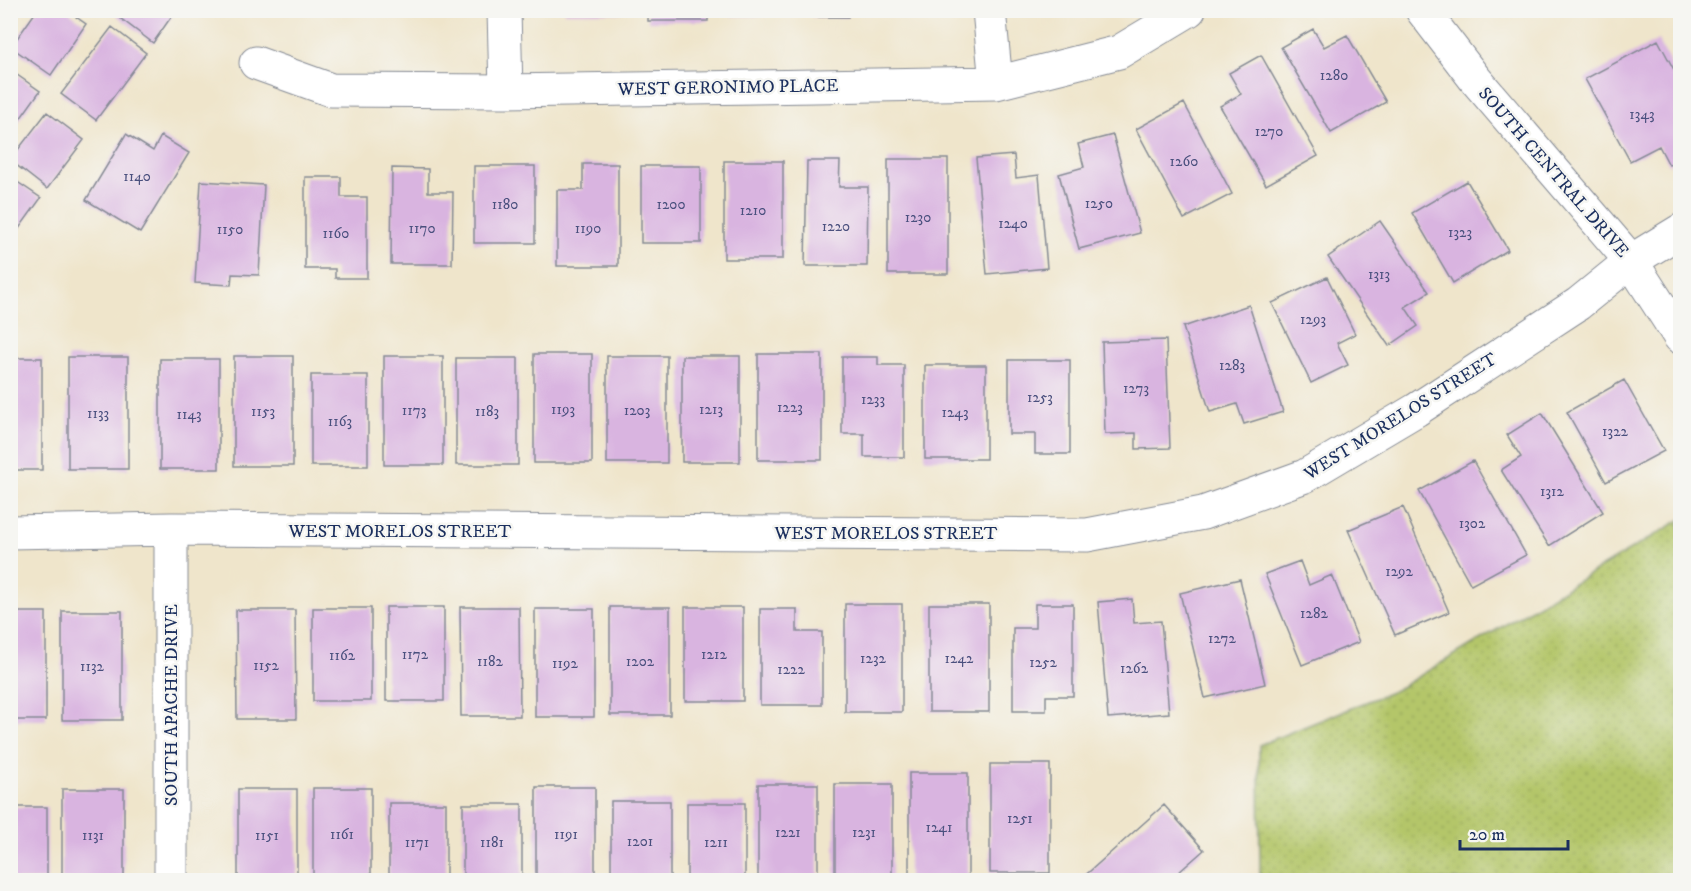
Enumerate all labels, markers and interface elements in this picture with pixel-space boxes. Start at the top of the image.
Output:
house number: 1280 [1320,66,1348,85]
street label: WEST GERONIMO PLACE [616,75,839,101]
street label: SOUTH CENTRAL DRIVE [1473,83,1633,263]
house number: 1343 [1629,105,1655,124]
house number: 1270 [1255,122,1283,141]
house number: 1260 [1170,152,1198,171]
house number: 1140 [123,167,151,186]
house number: 1250 [1085,194,1113,213]
house number: 1180 [492,195,518,214]
house number: 1200 [656,195,686,214]
house number: 1210 [740,201,766,220]
house number: 1230 [905,208,931,227]
house number: 1240 [998,214,1028,233]
house number: 1220 [822,217,850,236]
house number: 1170 [409,219,436,238]
house number: 1190 [575,219,601,238]
house number: 1150 [217,220,243,239]
house number: 1323 [1448,223,1472,242]
house number: 1160 [323,224,349,243]
house number: 1313 [1368,265,1390,284]
house number: 1293 [1300,310,1326,329]
street label: WEST MORELOS STREET [1299,348,1501,486]
house number: 1283 [1219,356,1245,375]
house number: 1273 [1123,379,1149,398]
house number: 1253 [1027,388,1053,407]
house number: 1233 [861,390,885,409]
house number: 1223 [777,398,803,417]
house number: 1193 [551,400,575,419]
house number: 1213 [699,400,723,419]
house number: 1173 [402,401,426,420]
house number: 1203 [624,401,650,420]
house number: 1153 [251,402,275,421]
house number: 1183 [475,402,499,421]
house number: 1243 [941,403,969,422]
house number: 1133 [87,404,109,423]
house number: 1143 [176,405,202,424]
house number: 1163 [328,412,352,431]
house number: 1322 [1602,422,1629,441]
house number: 1312 [1540,482,1565,501]
house number: 1302 [1459,514,1486,533]
street label: WEST MORELOS STREET [288,521,512,543]
street label: WEST MORELOS STREET [774,523,998,545]
house number: 1292 [1385,562,1413,581]
street label: SOUTH APACHE DRIVE [161,604,183,806]
house number: 1282 [1300,604,1329,623]
house number: 1272 [1208,629,1237,648]
house number: 1172 [402,645,429,664]
house number: 1212 [701,645,728,664]
house number: 1162 [329,646,356,665]
house number: 1232 [860,649,887,668]
house number: 1242 [945,649,974,668]
house number: 1182 [477,652,504,671]
house number: 1202 [626,652,655,671]
house number: 1252 [1029,653,1057,672]
house number: 1192 [552,654,579,673]
house number: 1152 [253,656,280,675]
house number: 1132 [80,657,105,676]
house number: 1262 [1120,659,1149,678]
house number: 1222 [777,660,805,679]
house number: 1251 [1007,809,1033,828]
scale bar [1460,813,1568,851]
house number: 1241 [925,818,953,837]
house number: 1221 [775,823,801,842]
house number: 1231 [852,823,876,842]
text: 20 m [1469,824,1505,846]
house number: 1161 [330,825,354,844]
house number: 1191 [554,825,578,844]
house number: 1131 [82,826,104,845]
house number: 1151 [255,826,279,845]
house number: 1201 [627,832,653,851]
house number: 1171 [405,833,429,852]
house number: 1181 [480,833,504,852]
house number: 1211 [704,833,728,852]

